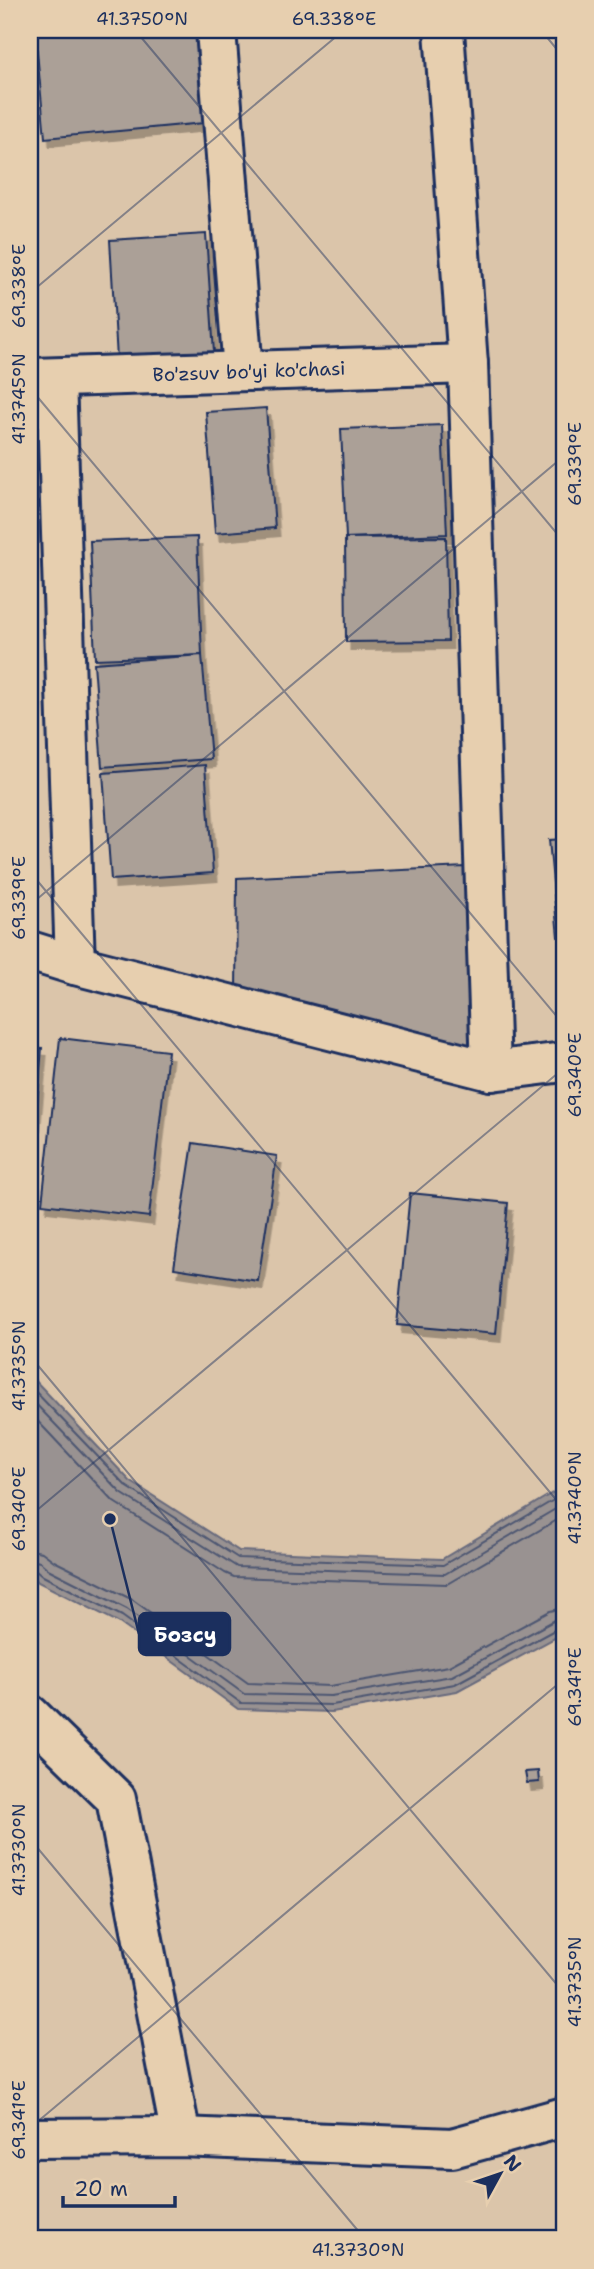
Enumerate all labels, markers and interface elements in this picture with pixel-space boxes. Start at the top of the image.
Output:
text: 41.3750°N [96,7,188,31]
text: 69.338°E [292,7,376,31]
text: 69.338°E [7,244,31,328]
text: 41.3745°N [7,353,31,445]
street label: Bo'zsuv bo'yi ko'chasi [152,356,346,387]
text: 69.339°E [563,422,587,506]
text: 69.339°E [7,856,31,940]
text: 69.340°E [563,1032,587,1118]
text: 41.3735°N [7,1320,31,1412]
text: 41.3740°N [563,1451,587,1545]
text: 69.340°E [7,1466,31,1552]
callout: Бозсу [139,1613,230,1655]
text: Бозсу [153,1621,217,1649]
text: 69.341°E [563,1647,587,1727]
text: 41.3730°N [7,1804,31,1896]
text: 41.3735°N [563,1936,587,2028]
text: 69.341°E [7,2080,31,2160]
north arrow [464,2140,534,2210]
text: N [498,2150,527,2177]
scale bar [63,2164,175,2208]
text: 20 m [74,2175,128,2203]
text: 41.3730°N [312,2238,404,2262]

